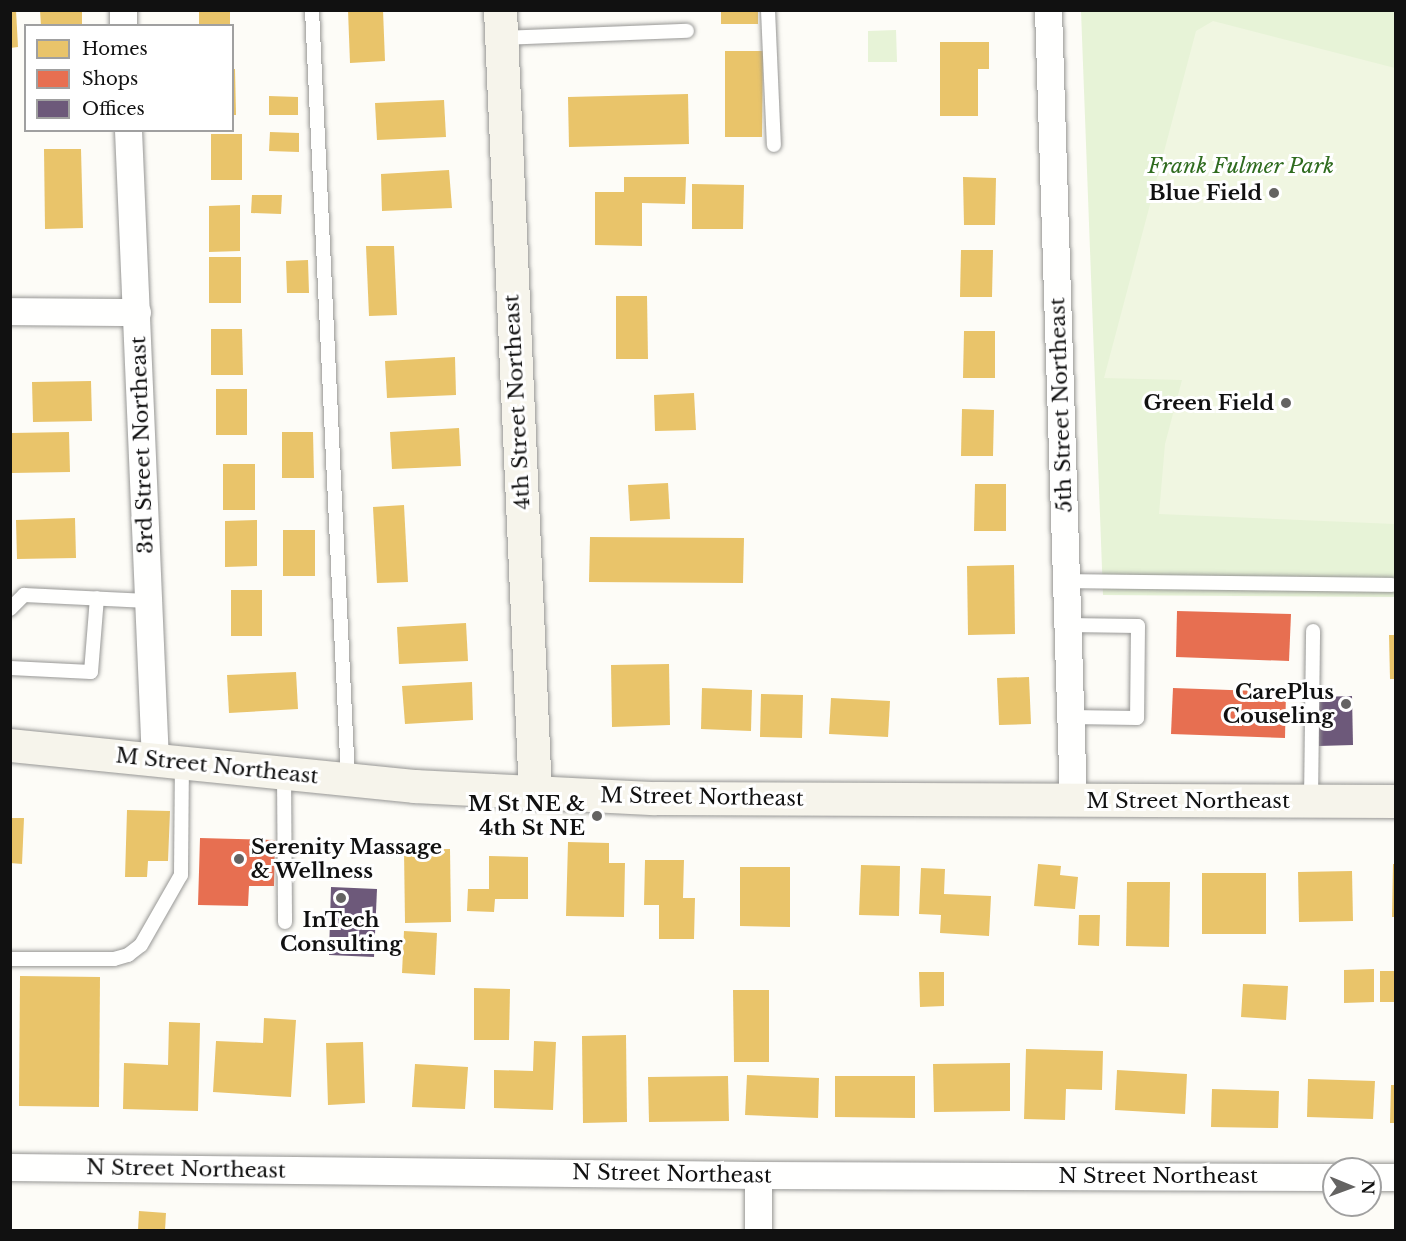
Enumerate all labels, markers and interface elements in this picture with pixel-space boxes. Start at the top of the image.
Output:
legend [24,24,234,132]
text: Homes [82,38,148,60]
text: Shops [82,68,138,90]
text: Offices [82,98,145,120]
park label: Frank Fulmer Park [1148,153,1334,179]
place label: Blue Field [1149,180,1262,206]
marker: Blue Field [1267,186,1281,200]
street label: 4th Street Northeast [499,294,535,510]
street label: 5th Street Northeast [1045,297,1077,513]
street label: 3rd Street Northeast [126,336,158,554]
place label: Green Field [1143,390,1274,416]
marker: Green Field [1279,396,1293,410]
place label: CarePlus Couseling [1223,679,1334,729]
marker: CarePlus Couseling [1339,697,1353,711]
street label: M Street Northeast [114,743,320,789]
street label: M Street Northeast [600,783,804,811]
street label: M Street Northeast [1086,788,1290,814]
place label: M St NE & 4th St NE [468,791,585,841]
marker: M St NE & 4th St NE [590,809,604,823]
place label: Serenity Massage & Wellness [251,834,443,884]
marker: Serenity Massage & Wellness [232,852,246,866]
marker: InTech Consulting [334,891,348,905]
place label: InTech Consulting [280,907,402,957]
street label: N Street Northeast [86,1155,286,1183]
north arrow [1322,1157,1382,1217]
street label: N Street Northeast [572,1160,772,1188]
street label: N Street Northeast [1058,1163,1258,1189]
text: N [1358,1180,1378,1195]

